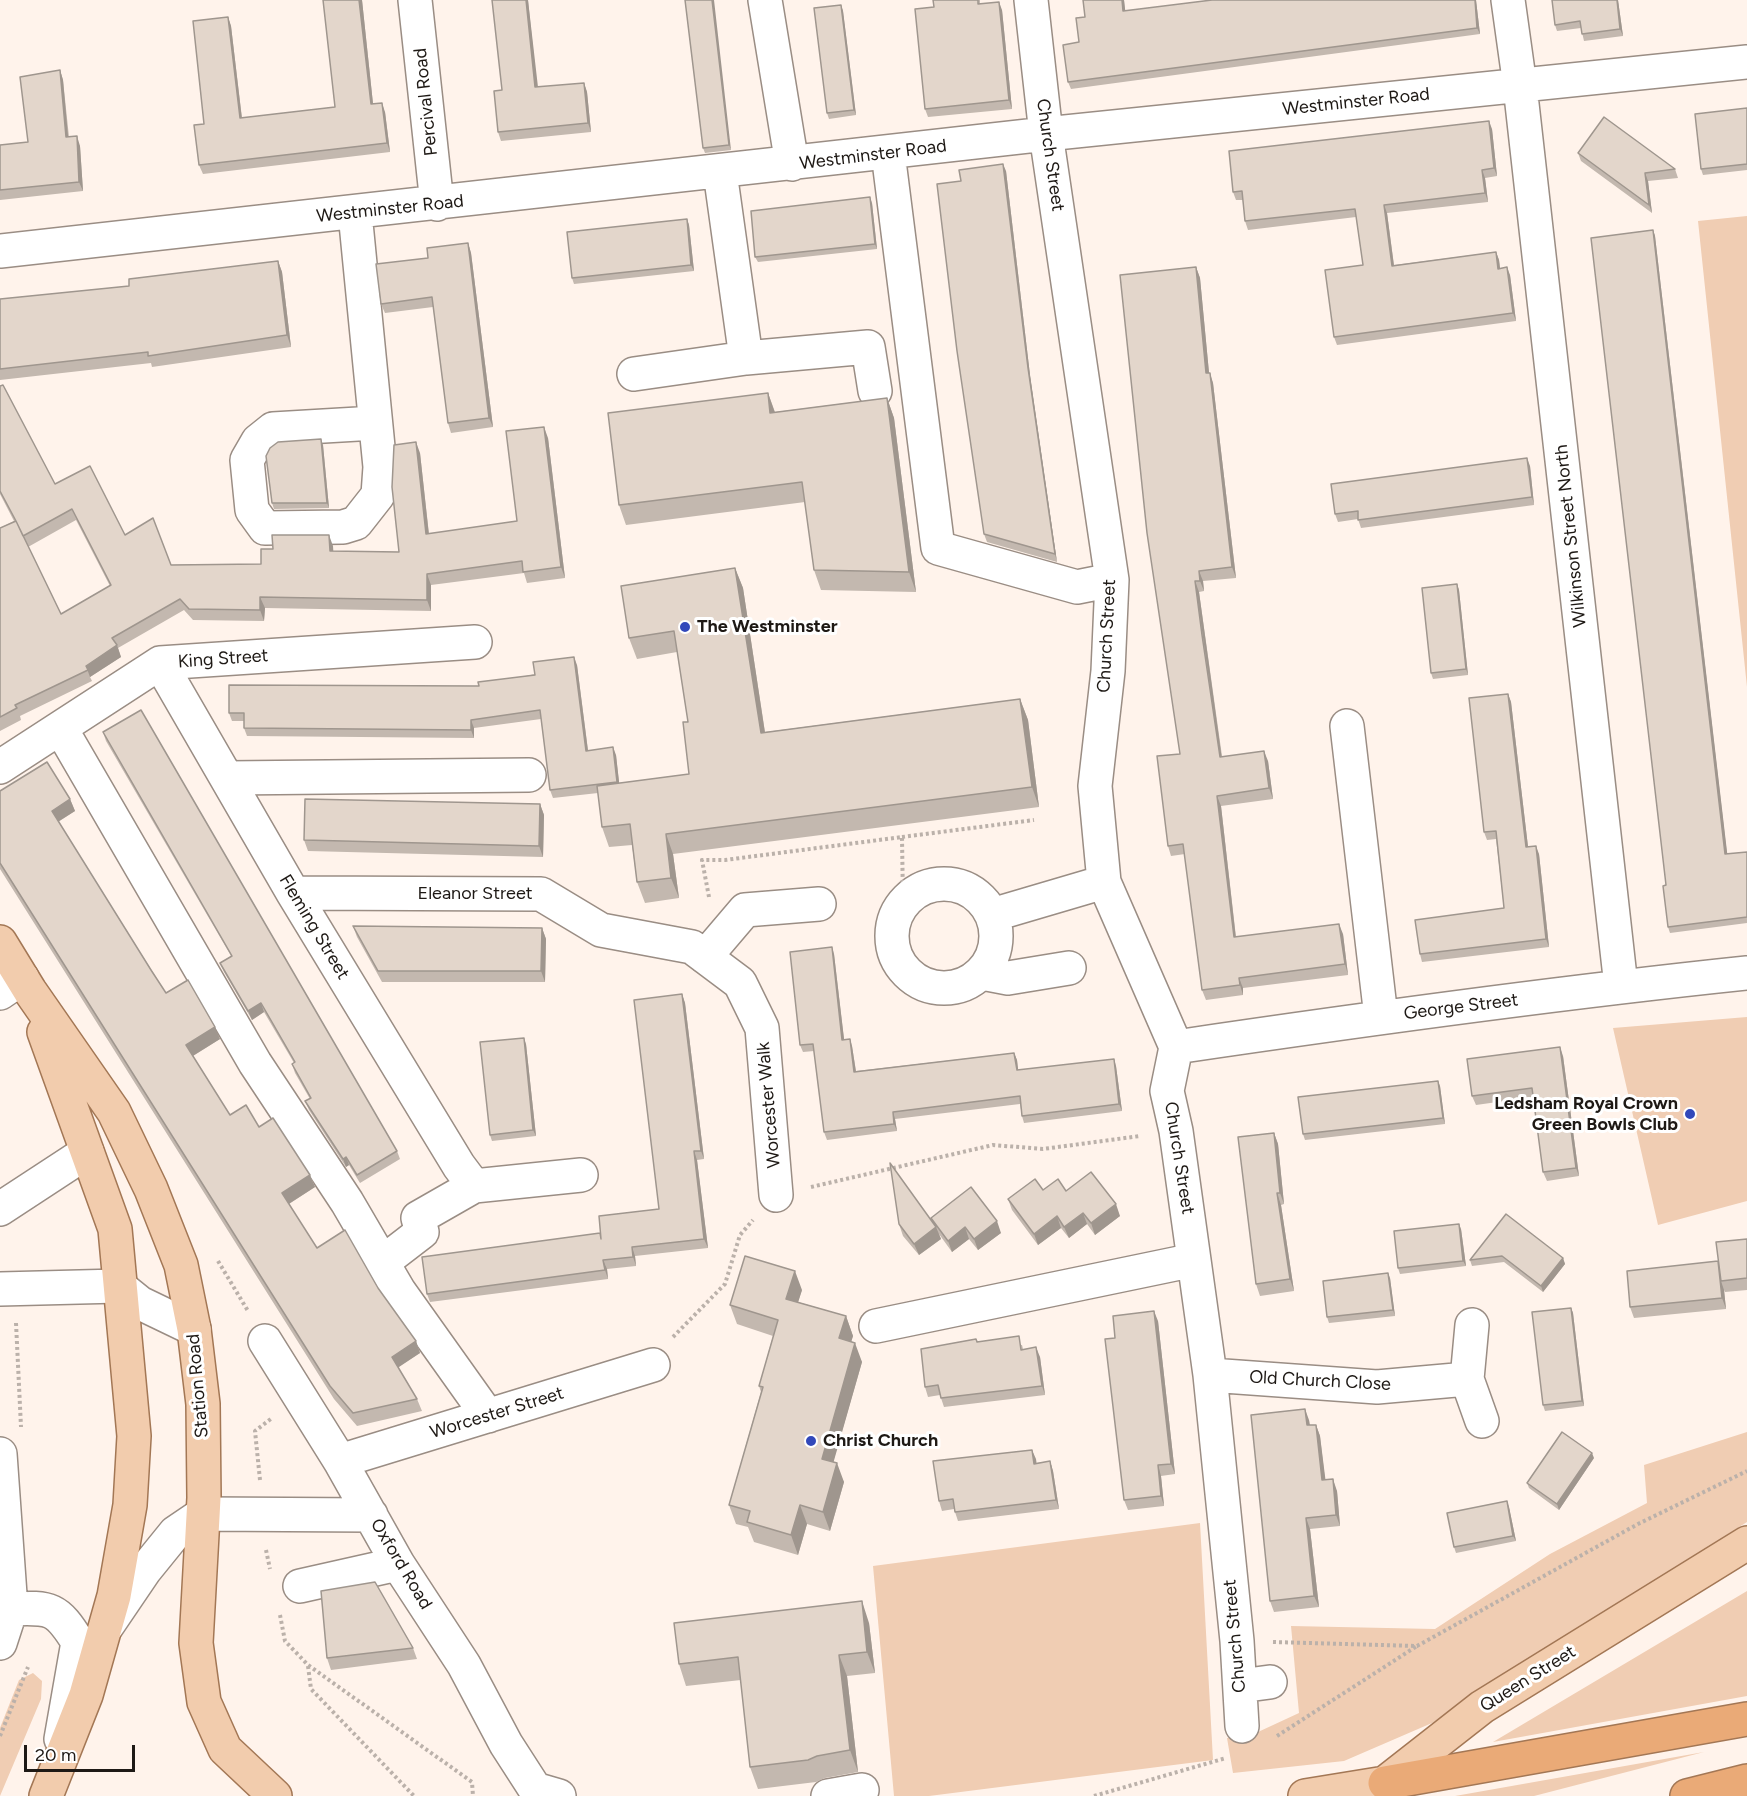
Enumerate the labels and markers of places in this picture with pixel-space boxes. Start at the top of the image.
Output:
place label: The Westminster [697,616,837,638]
marker: The Westminster [678,620,692,634]
place label: Ledsham Royal Crown Green Bowls Club [1494,1093,1678,1136]
marker: Ledsham Royal Crown Green Bowls Club [1683,1107,1697,1121]
place label: Christ Church [823,1430,938,1452]
marker: Christ Church [804,1434,818,1448]

